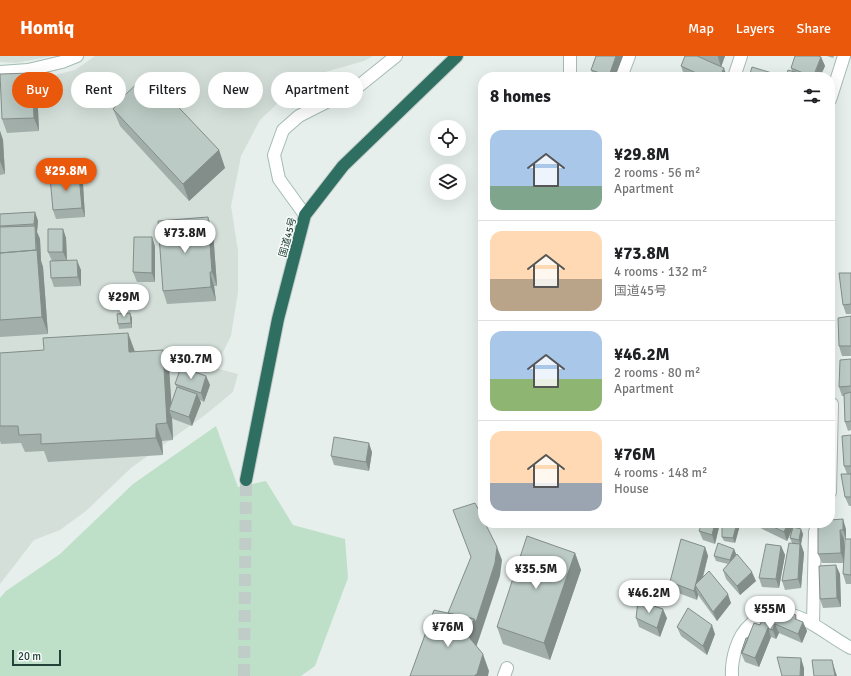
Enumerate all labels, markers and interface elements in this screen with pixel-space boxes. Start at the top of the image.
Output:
text: Homiq [20,16,74,40]
text: Map [688,20,714,37]
text: Layers [736,20,775,37]
text: Share [797,20,831,37]
chip: Buy [12,72,63,108]
chip: Rent [71,72,126,108]
chip: Filters [134,72,200,108]
chip: New [208,72,263,108]
chip: Apartment [271,72,363,108]
icon: filters [801,85,823,107]
text: 8 homes [490,86,551,107]
map controls [430,120,466,200]
button: locate [430,120,466,156]
text: ¥29.8M [614,144,670,165]
icon: home [522,146,570,194]
pin: ¥29.8M [33,158,99,192]
text: ¥29.8M [45,163,87,179]
button: layers [430,164,466,200]
text: 2 rooms · 56 m² [614,165,700,181]
text: Apartment [614,181,674,197]
street label: 国道45号 [277,216,299,259]
pin: ¥73.8M [152,220,218,254]
text: ¥73.8M [164,225,206,241]
text: ¥73.8M [614,243,670,264]
icon: home [522,247,570,295]
text: 4 rooms · 132 m² [614,264,707,280]
text: 国道45号 [614,283,667,299]
pin: ¥29M [100,284,148,318]
text: ¥29M [108,289,140,305]
text: ¥46.2M [614,344,670,365]
pin: ¥30.7M [158,346,224,380]
icon: home [522,347,570,395]
text: ¥30.7M [170,351,212,367]
text: 2 rooms · 80 m² [614,365,700,381]
text: Apartment [614,381,674,397]
text: ¥76M [614,444,656,465]
icon: home [522,447,570,495]
text: 4 rooms · 148 m² [614,465,707,481]
text: House [614,481,649,497]
pin: ¥35.5M [503,556,569,590]
text: ¥35.5M [515,561,557,577]
pin: ¥46.2M [616,580,682,614]
text: ¥46.2M [628,585,670,601]
pin: ¥55M [746,596,794,630]
text: ¥55M [754,601,786,617]
pin: ¥76M [424,614,472,648]
text: ¥76M [432,619,464,635]
scale bar [12,648,61,667]
text: 20 m [18,650,41,663]

